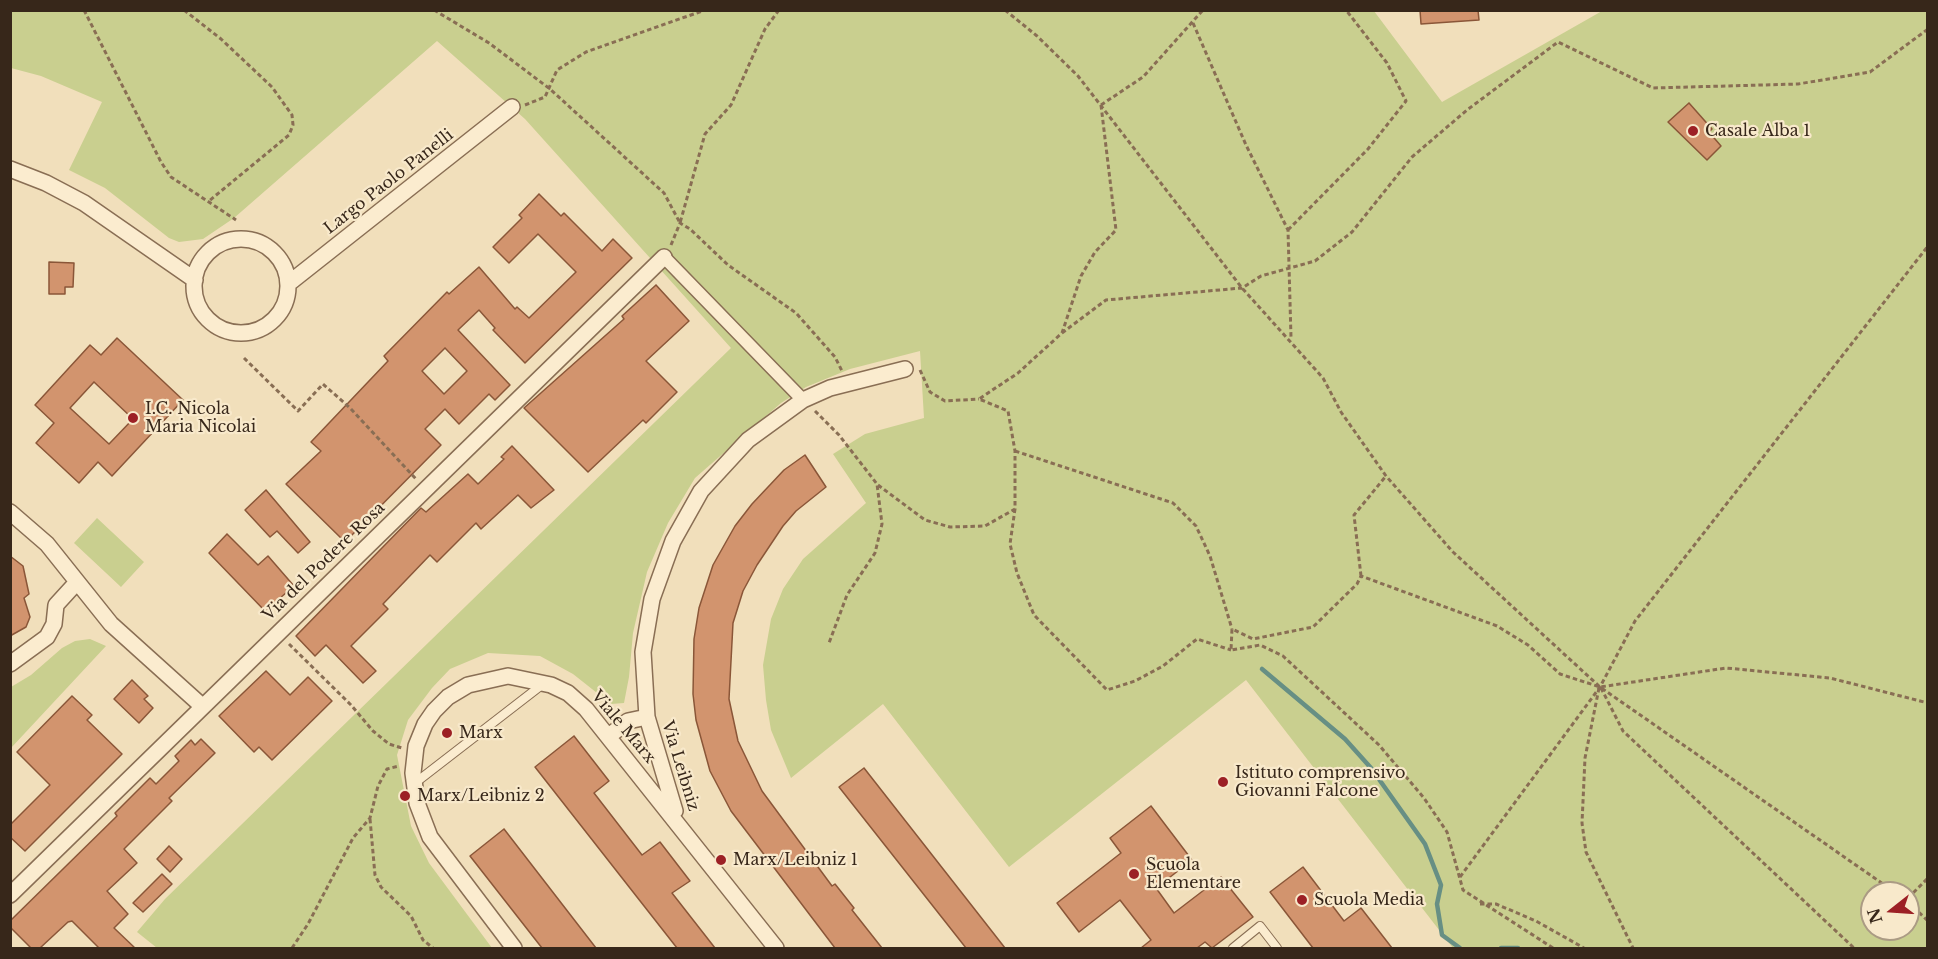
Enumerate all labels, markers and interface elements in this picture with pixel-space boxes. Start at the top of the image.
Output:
place label: Casale Alba 1 [1705,121,1810,141]
marker: Casale Alba 1 [1686,124,1700,138]
street label: Largo Paolo Panelli [321,126,457,238]
place label: I.C. Nicola Maria Nicolai [145,399,256,437]
marker: I.C. Nicola Maria Nicolai [126,411,140,425]
street label: Via del Podere Rosa [259,499,389,625]
street label: Viale Marx [587,687,659,767]
street label: Via Leibniz [657,719,703,813]
place label: Marx [459,723,503,743]
marker: Marx [440,726,454,740]
place label: Istituto comprensivo Giovanni Falcone [1235,763,1405,801]
marker: Istituto comprensivo Giovanni Falcone [1216,775,1230,789]
place label: Marx/Leibniz 2 [417,786,545,806]
marker: Marx/Leibniz 2 [398,789,412,803]
place label: Marx/Leibniz 1 [733,850,858,870]
marker: Marx/Leibniz 1 [714,853,728,867]
place label: Scuola Elementare [1146,855,1241,893]
marker: Scuola Elementare [1127,867,1141,881]
north arrow [1860,881,1920,941]
place label: Scuola Media [1314,890,1424,910]
marker: Scuola Media [1295,893,1309,907]
text: N [1863,906,1886,926]

